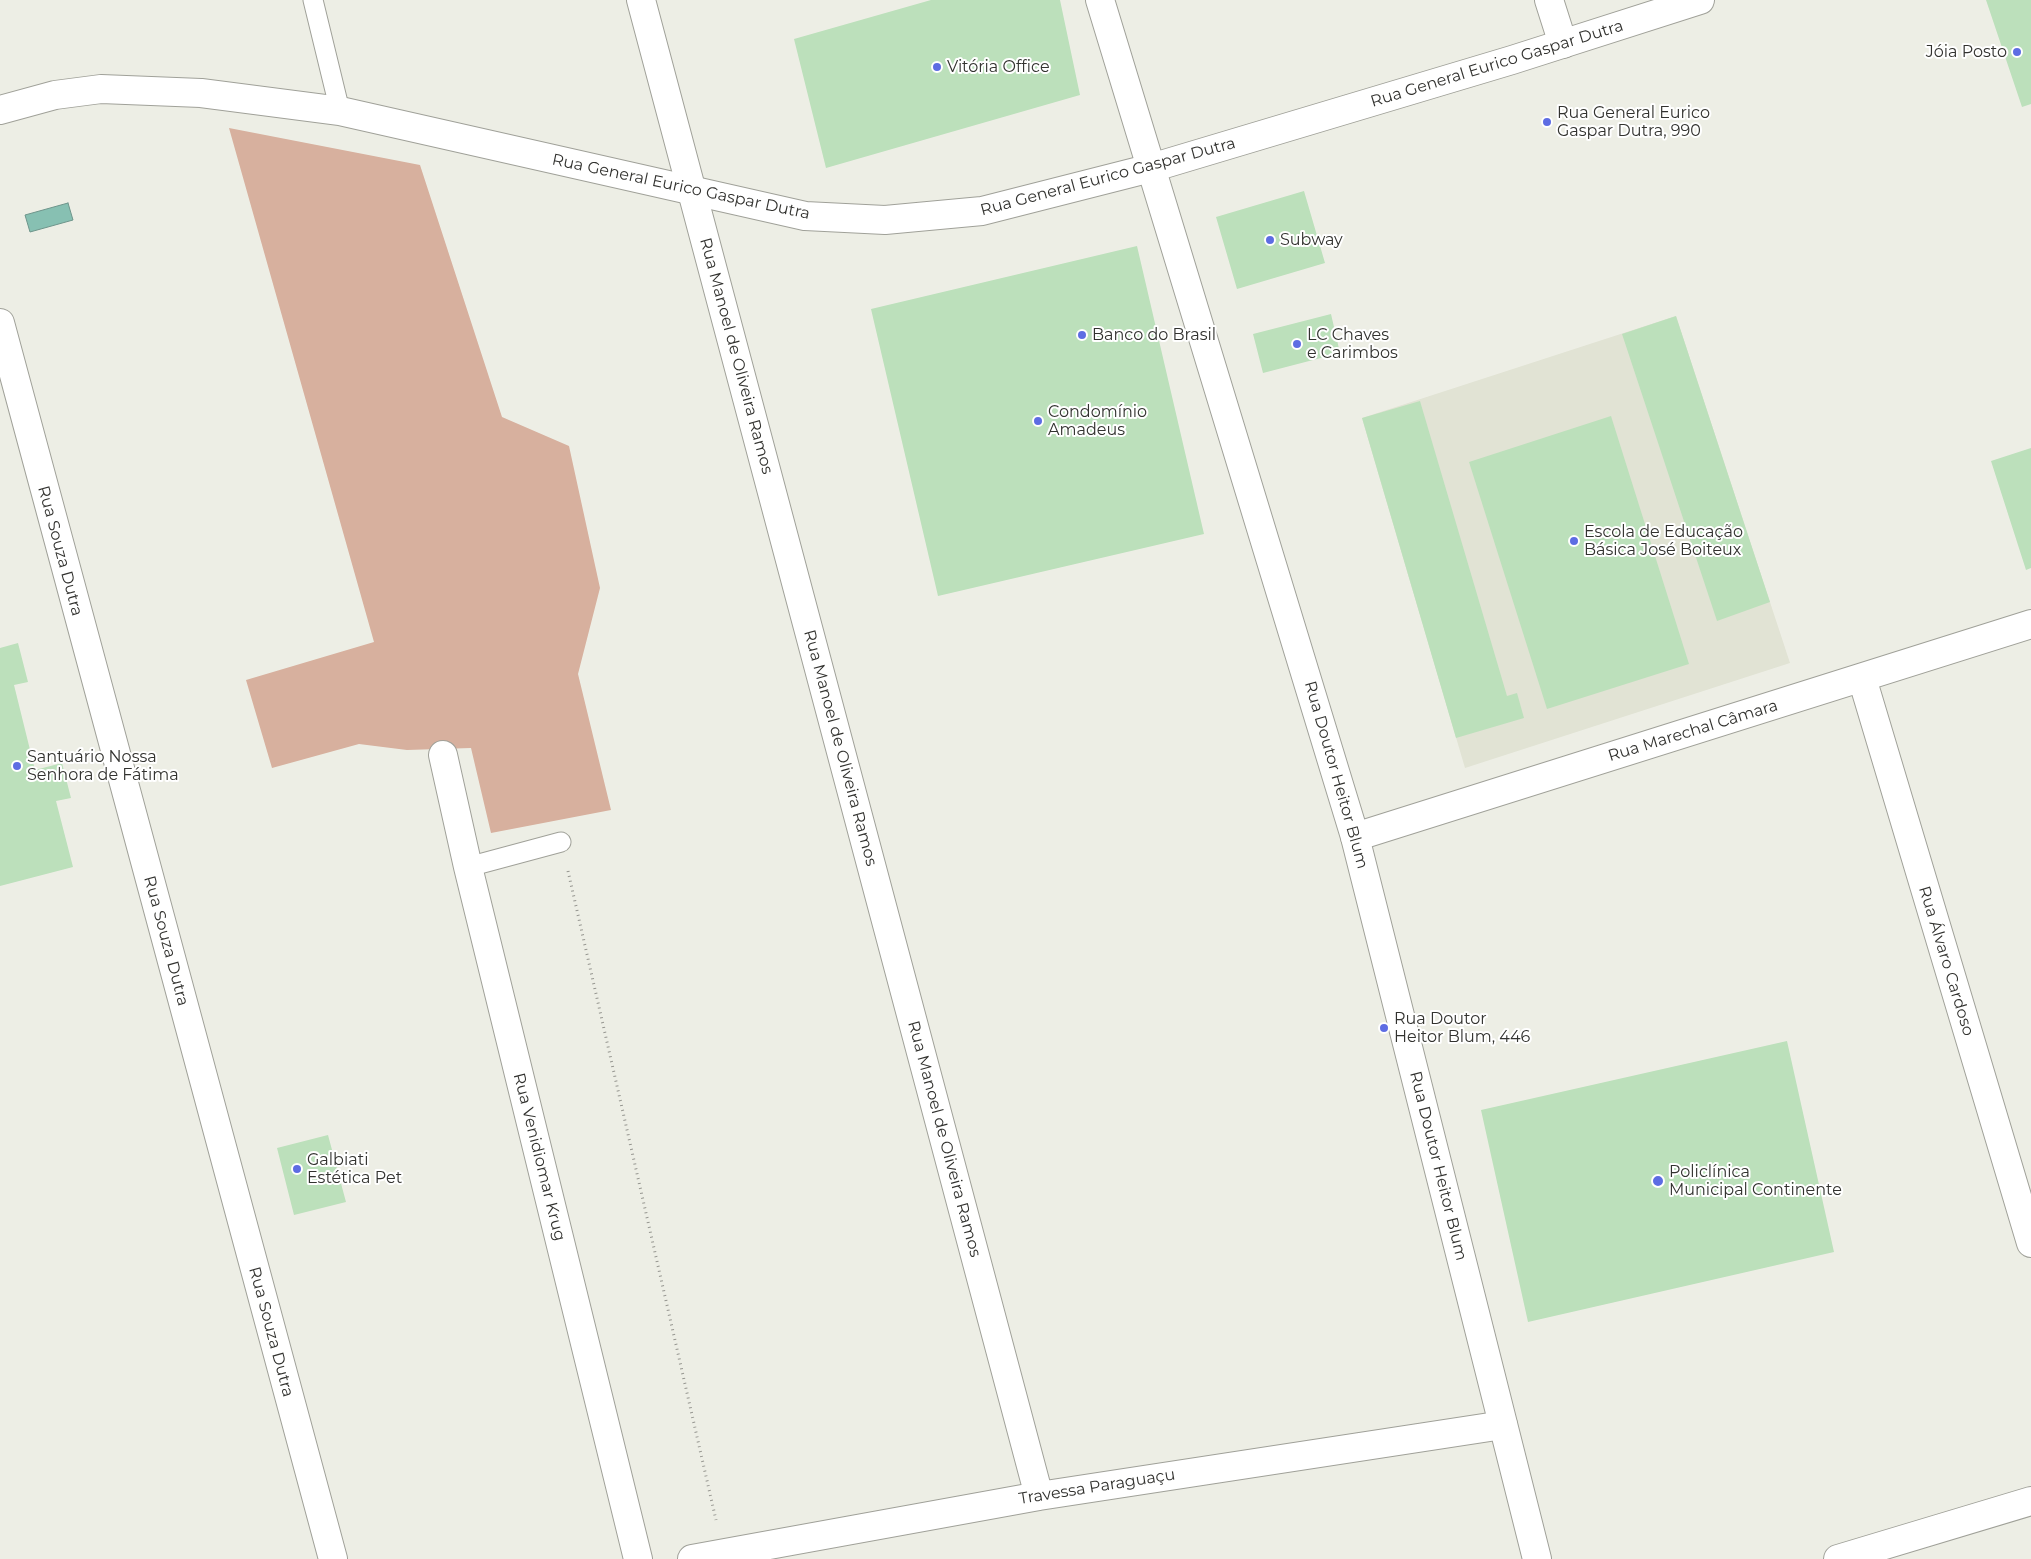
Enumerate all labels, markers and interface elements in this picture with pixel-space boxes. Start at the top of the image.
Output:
street label: Rua General Eurico Gaspar Dutra [1368,16,1626,112]
place label: Jóia Posto [1926,42,2007,62]
marker: Jóia Posto [2011,46,2023,58]
place label: Vitória Office [947,57,1050,77]
marker: Vitória Office [931,61,943,73]
place label: Rua General Eurico Gaspar Dutra, 990 [1557,103,1710,141]
marker: Rua General Eurico Gaspar Dutra, 990 [1541,116,1553,128]
street label: Rua General Eurico Gaspar Dutra [978,134,1238,220]
street label: Rua General Eurico Gaspar Dutra [550,150,812,224]
place label: Subway [1280,230,1343,250]
marker: Subway [1264,234,1276,246]
street label: Rua Manoel de Oliveira Ramos [695,236,777,476]
place label: Banco do Brasil [1092,325,1216,345]
place label: LC Chaves e Carimbos [1307,325,1398,363]
marker: Banco do Brasil [1076,329,1088,341]
marker: LC Chaves e Carimbos [1291,338,1303,350]
place label: Condomínio Amadeus [1048,402,1147,440]
marker: Condomínio Amadeus [1032,415,1044,427]
street label: Rua Souza Dutra [33,484,87,618]
place label: Escola de Educação Básica José Boiteux [1584,522,1743,560]
marker: Escola de Educação Básica José Boiteux [1568,535,1580,547]
street label: Rua Manoel de Oliveira Ramos [799,628,881,868]
street label: Rua Doutor Heitor Blum [1300,679,1372,871]
street label: Rua Marechal Câmara [1606,696,1780,766]
place label: Santuário Nossa Senhora de Fátima [27,747,179,785]
marker: Santuário Nossa Senhora de Fátima [11,760,23,772]
street label: Rua Souza Dutra [139,874,193,1008]
street label: Rua Álvaro Cardoso [1914,884,1978,1038]
place label: Rua Doutor Heitor Blum, 446 [1394,1009,1530,1047]
street label: Rua Manoel de Oliveira Ramos [903,1019,985,1259]
marker: Rua Doutor Heitor Blum, 446 [1378,1022,1390,1034]
street label: Rua Doutor Heitor Blum [1405,1069,1471,1263]
street label: Rua Venidiomar Krug [509,1071,569,1243]
place label: Galbiati Estética Pet [307,1150,402,1188]
place label: Policlínica Municipal Continente [1669,1162,1842,1200]
marker: Galbiati Estética Pet [291,1163,303,1175]
marker: Policlínica Municipal Continente [1651,1174,1665,1188]
street label: Rua Souza Dutra [244,1265,298,1399]
street label: Travessa Paraguaçu [1017,1465,1177,1509]

